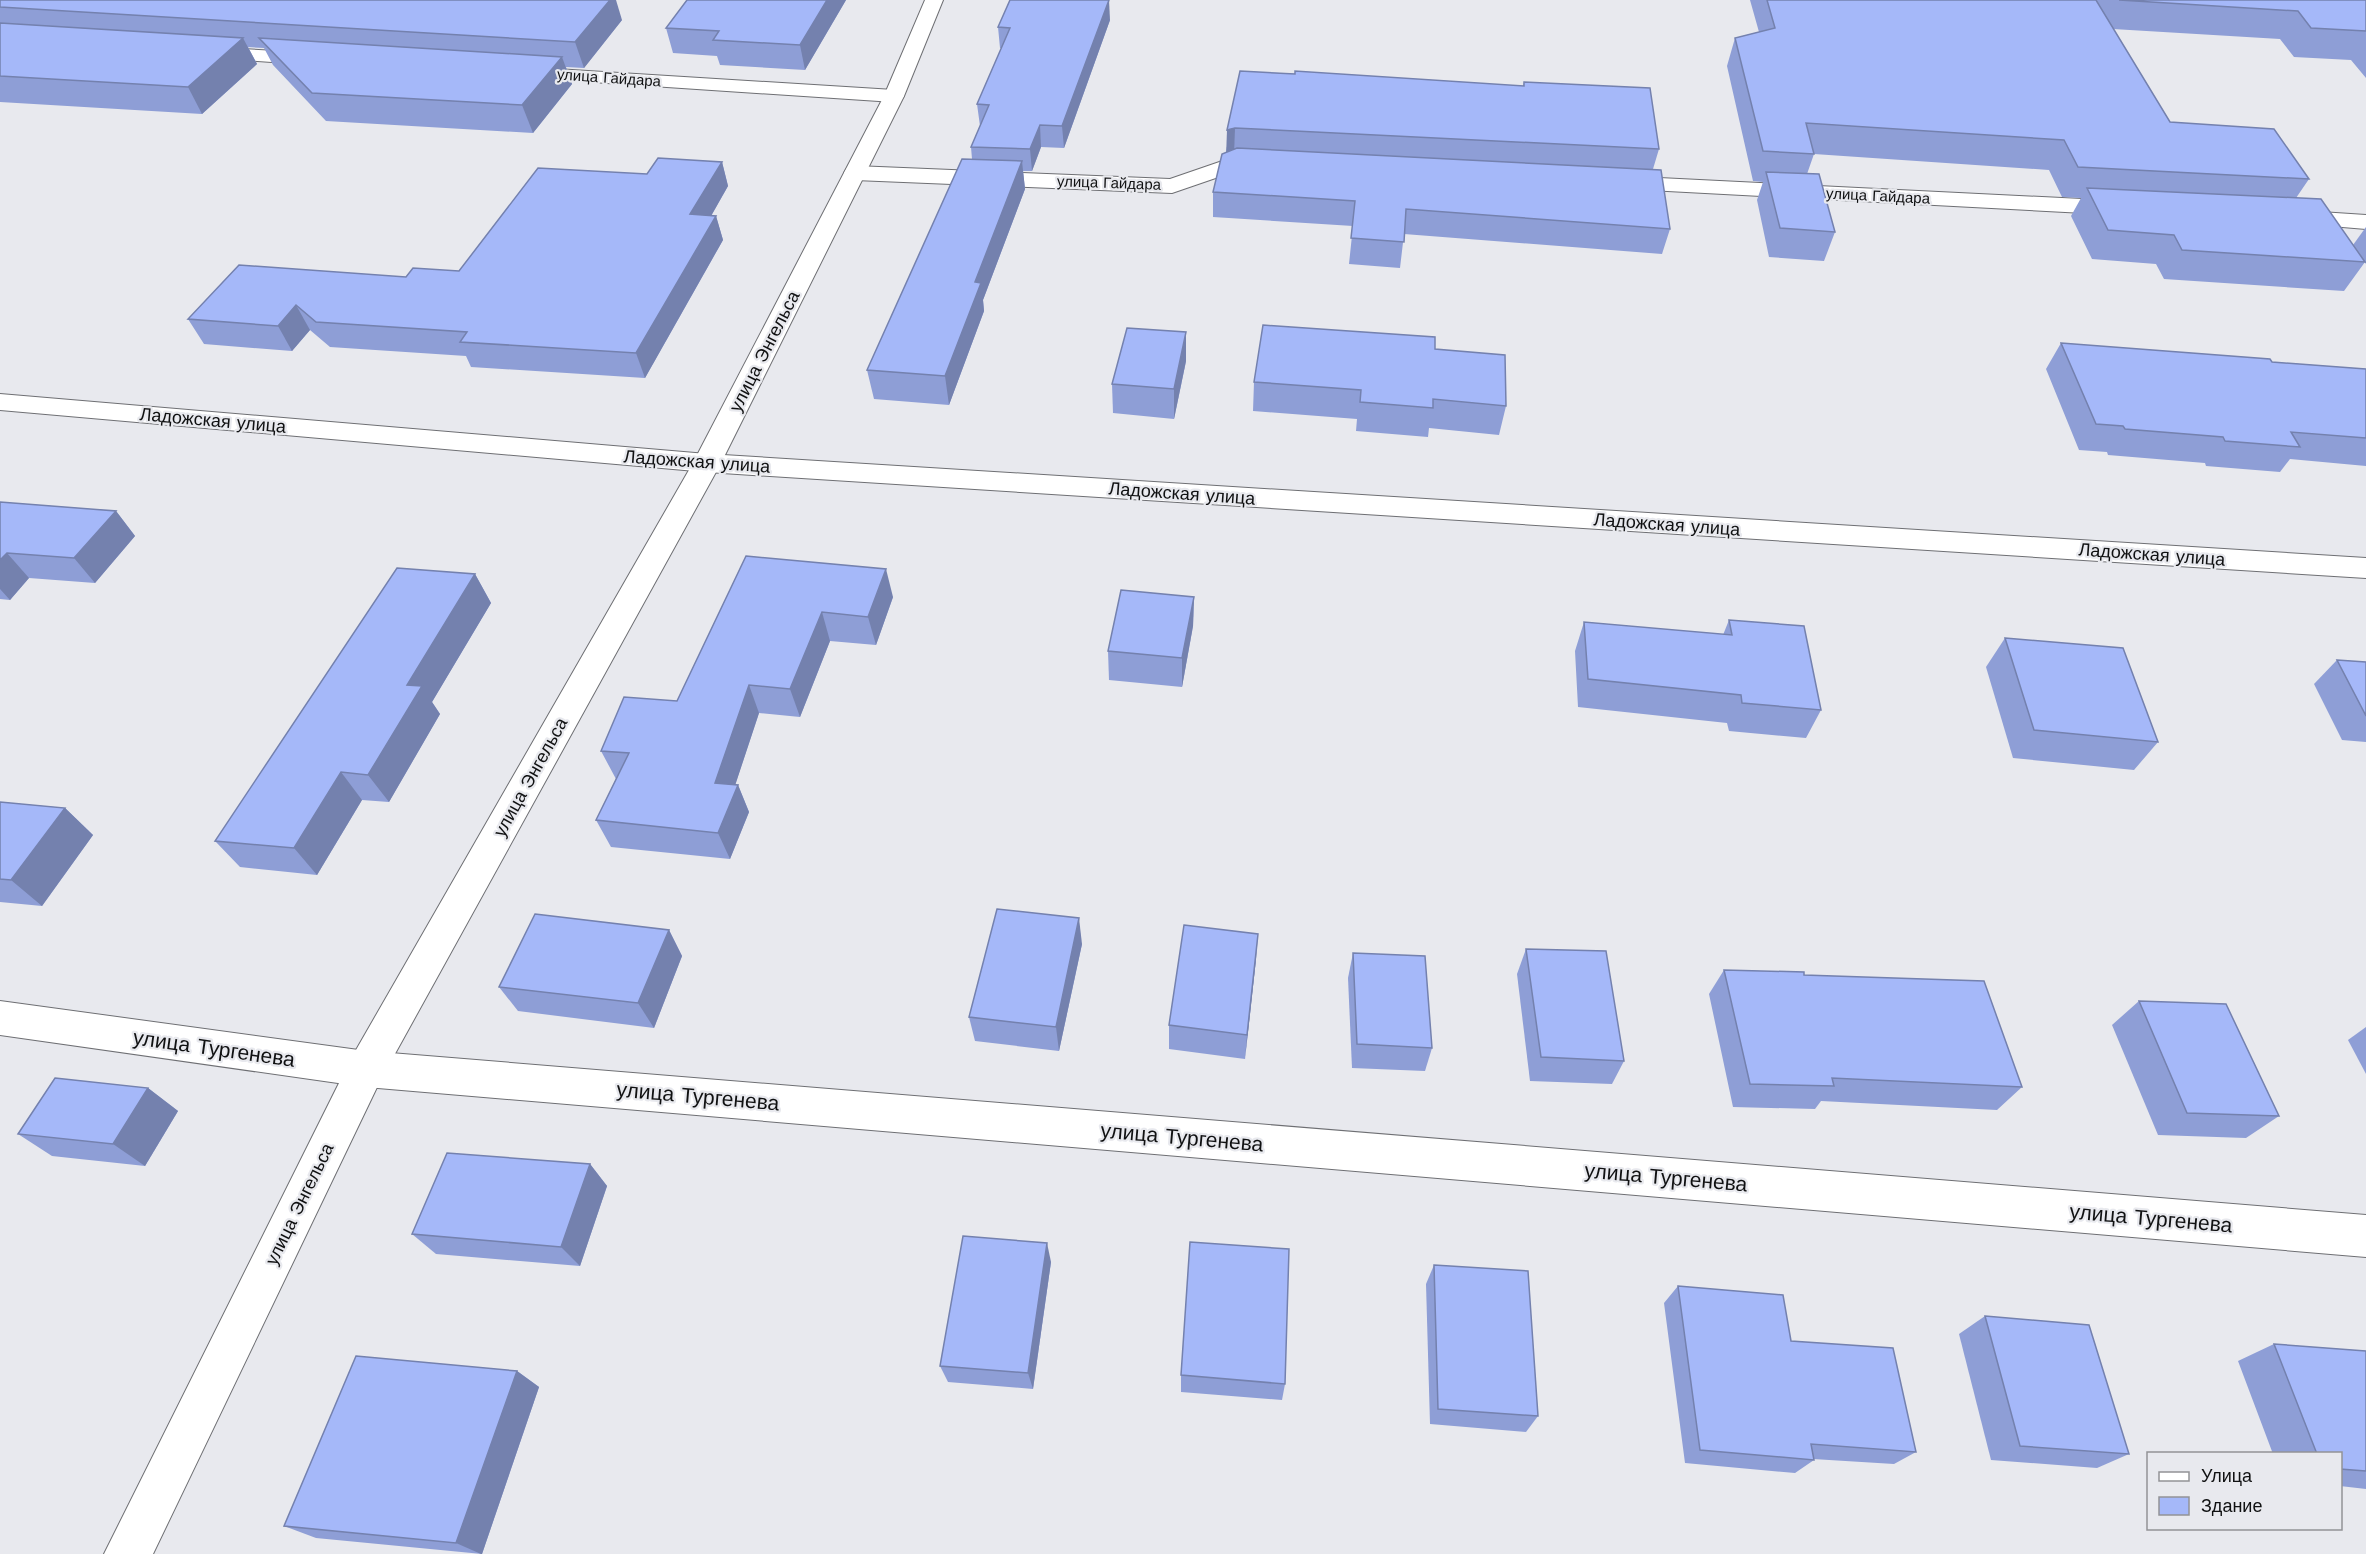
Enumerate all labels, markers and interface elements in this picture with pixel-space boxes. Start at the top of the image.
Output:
street label: улица Гайдара [556,65,662,91]
street label: улица Гайдара [1057,172,1162,194]
street label: улица Гайдара [1826,184,1931,208]
street label: улица Энгельса [724,286,804,415]
street label: Ладожская улица [139,403,288,437]
street label: Ладожская улица [623,445,772,477]
street label: Ладожская улица [1108,477,1257,509]
street label: Ладожская улица [1593,508,1742,540]
street label: Ладожская улица [2078,538,2227,570]
street label: улица Энгельса [489,713,572,840]
street label: улица Тургенева [131,1024,297,1072]
street label: улица Тургенева [616,1076,781,1116]
street label: улица Тургенева [1100,1117,1265,1157]
street label: улица Энгельса [260,1139,338,1268]
street label: улица Тургенева [1584,1157,1749,1197]
street label: улица Тургенева [2069,1198,2234,1238]
legend [2147,1452,2342,1530]
text: Улица [2201,1465,2253,1486]
text: Здание [2201,1495,2262,1516]

